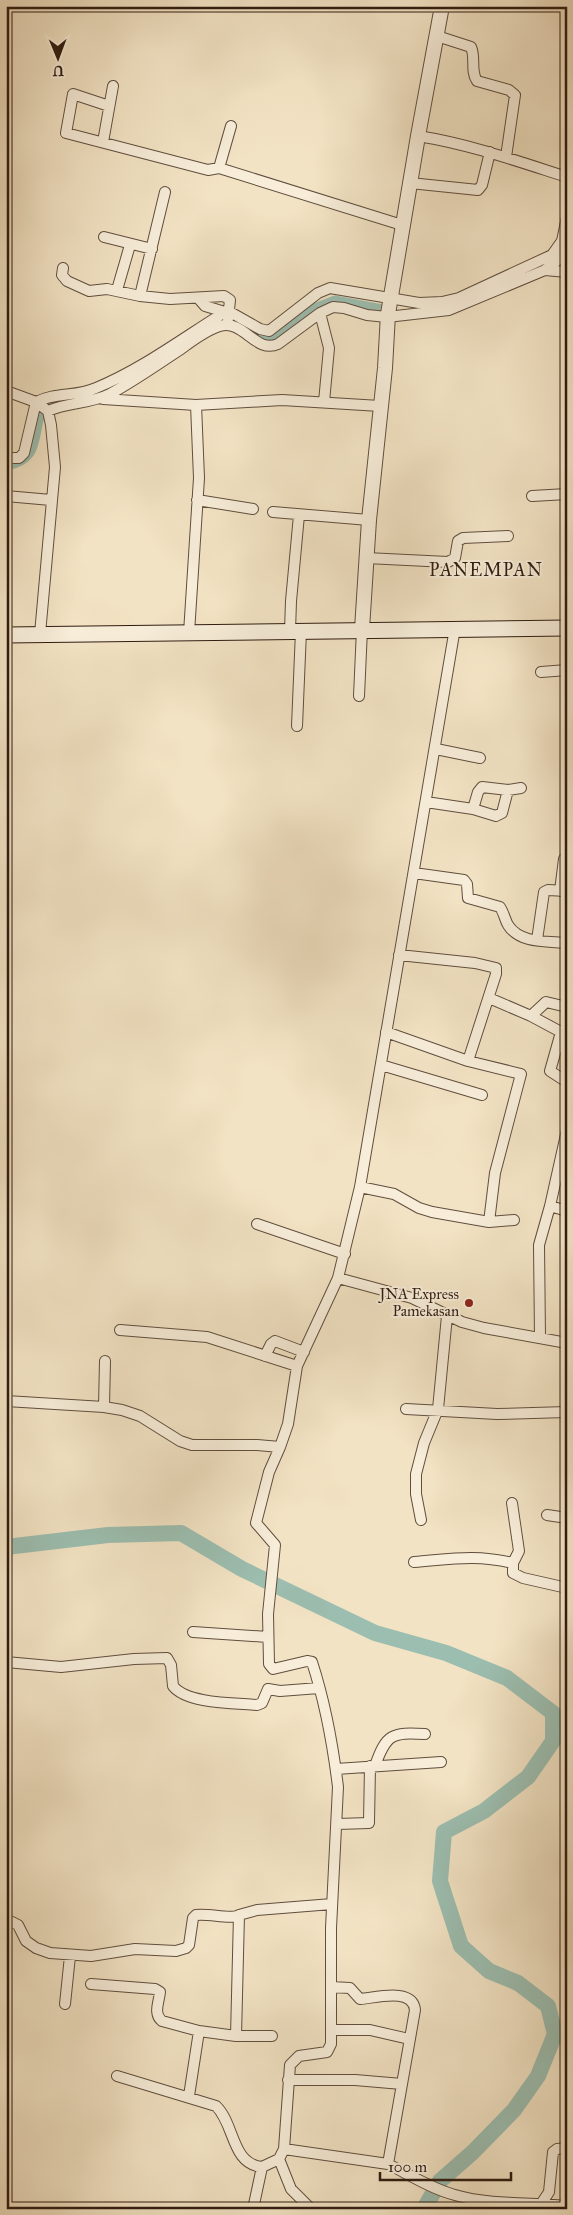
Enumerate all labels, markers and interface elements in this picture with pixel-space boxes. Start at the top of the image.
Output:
north arrow [32,32,82,82]
text: U [52,62,64,79]
district label: PANEMPAN [429,559,543,581]
place label: JNA Express Pamekasan [377,1285,459,1320]
marker: JNA Express Pamekasan [463,1297,475,1309]
scale bar [380,2150,512,2182]
text: 100 m [388,2158,428,2176]

